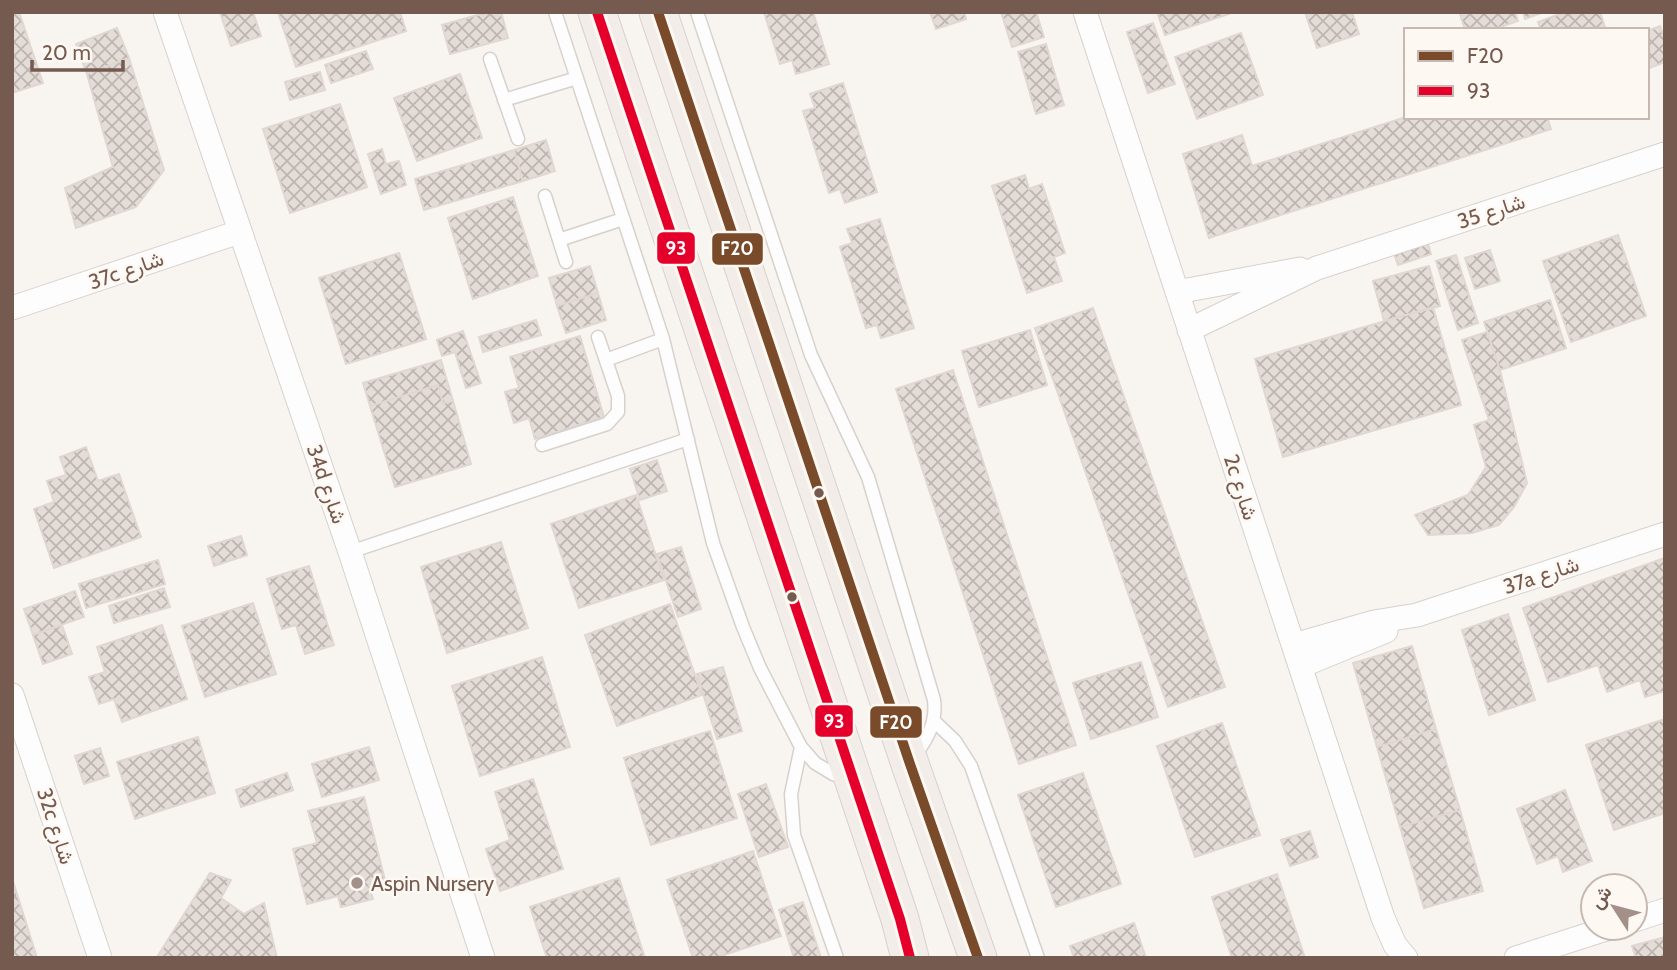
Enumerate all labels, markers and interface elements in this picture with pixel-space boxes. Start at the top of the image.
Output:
scale bar [32,28,122,72]
legend [1404,28,1649,119]
text: 20 m [42,40,91,65]
text: F20 [1467,43,1504,68]
text: 93 [1467,78,1490,103]
street label: شارع 35 [1454,188,1529,236]
line badge: 93 [656,231,696,265]
line badge: F20 [711,232,764,266]
text: 93 [666,237,686,260]
text: F20 [720,237,754,260]
street label: 37c شارع [85,246,167,296]
street label: 34d شارع [300,441,352,528]
street label: 2c شارع [1217,451,1263,524]
unlabelled marker [812,486,826,500]
street label: 37a شارع [1500,551,1583,601]
unlabelled marker [785,590,799,604]
line badge: 93 [814,704,854,738]
line badge: F20 [869,705,923,739]
text: 93 [824,710,844,733]
text: F20 [879,711,913,734]
street label: 32c شارع [30,785,80,868]
place label: Aspin Nursery [371,871,495,896]
north arrow [1579,872,1649,942]
marker: Aspin Nursery [349,875,365,891]
text: ش [1585,881,1617,913]

